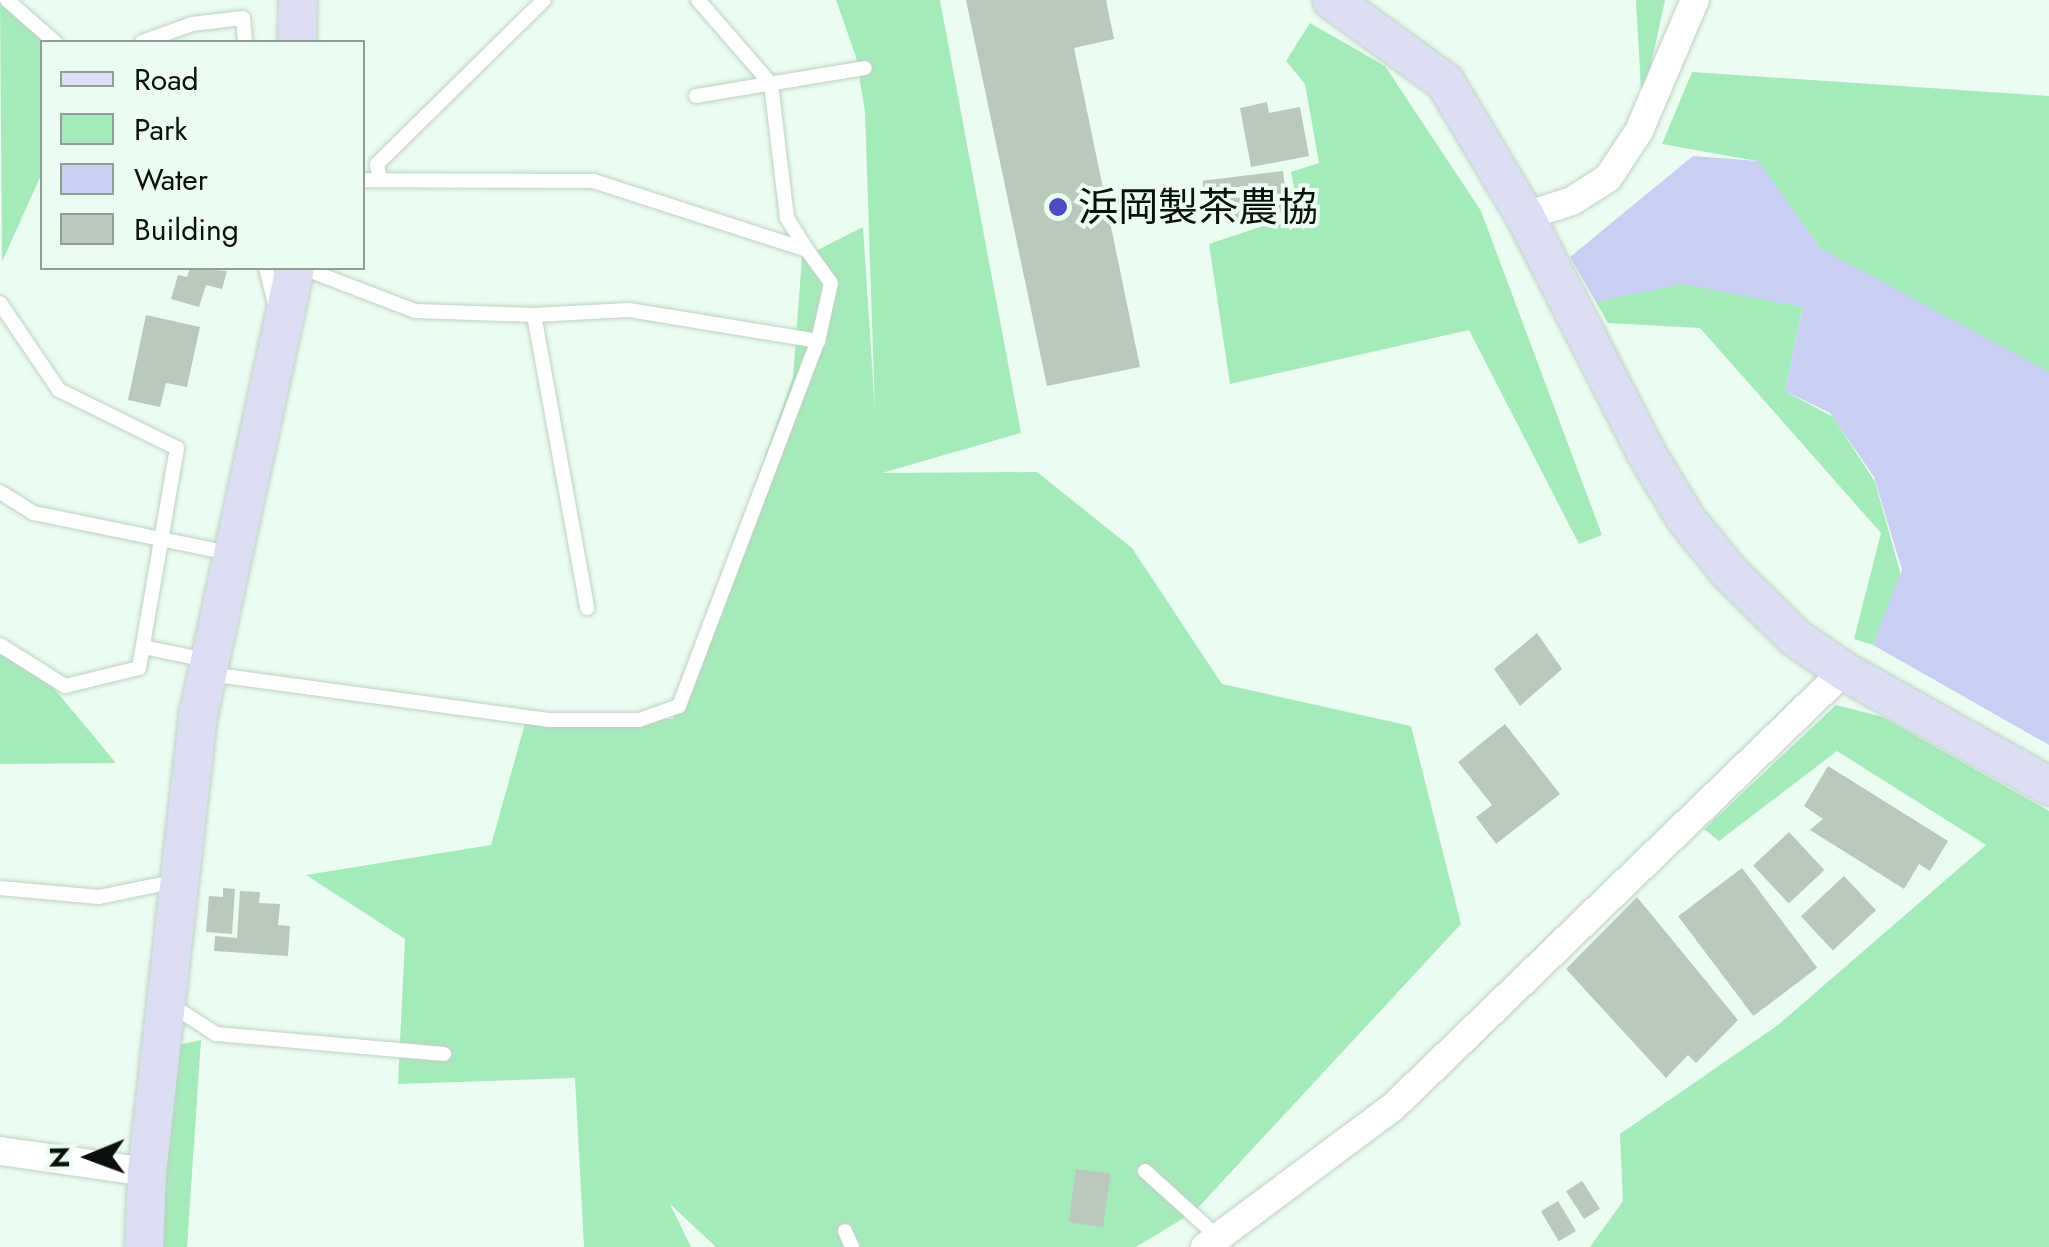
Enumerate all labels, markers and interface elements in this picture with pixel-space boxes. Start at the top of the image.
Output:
legend [40,40,365,270]
text: Road [134,58,199,101]
text: Park [134,108,187,151]
text: Water [134,158,208,201]
place label: 浜岡製茶農協 [1078,183,1318,231]
marker: 浜岡製茶農協 [1047,196,1069,218]
text: Building [134,208,239,251]
north arrow [40,1107,140,1207]
text: N [39,1146,80,1169]

